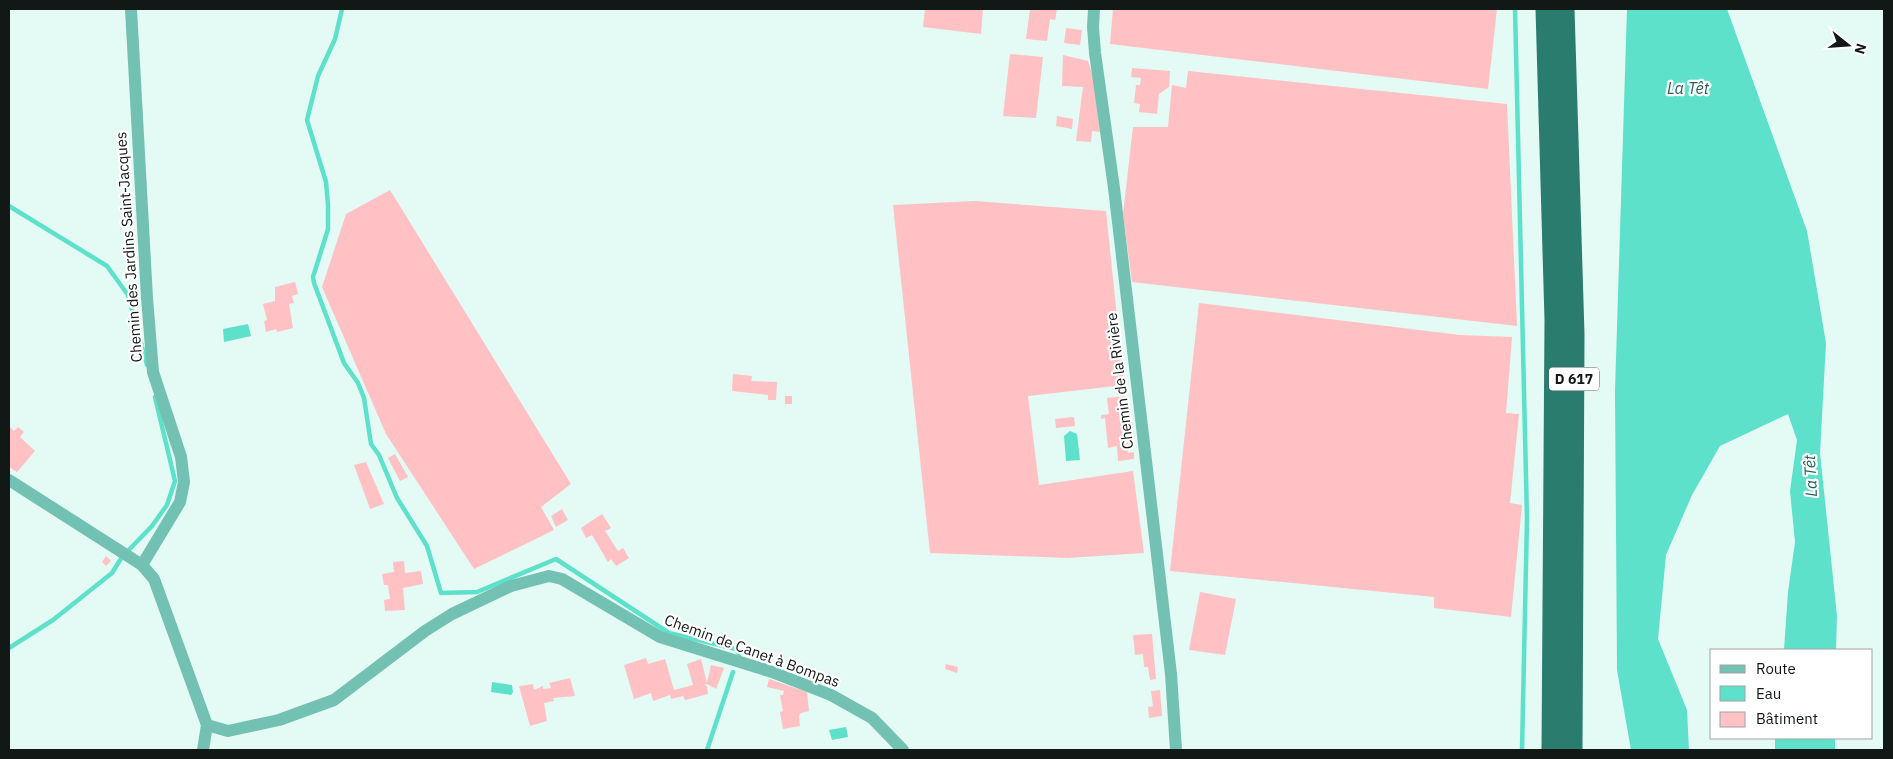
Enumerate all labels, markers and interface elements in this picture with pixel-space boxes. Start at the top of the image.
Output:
north arrow [1823,20,1873,70]
text: N [1850,41,1871,56]
water label: La Têt [1667,78,1710,98]
street label: Chemin des Jardins Saint-Jacques [111,131,146,363]
street label: Chemin de la Rivière [1102,312,1137,450]
road number: D 617 [1549,368,1599,390]
water label: La Têt [1799,454,1821,497]
street label: Chemin de Canet à Bompas [662,610,842,691]
legend [1710,649,1873,739]
text: Route [1756,659,1796,678]
text: Eau [1756,684,1781,703]
text: Bâtiment [1756,709,1818,728]

